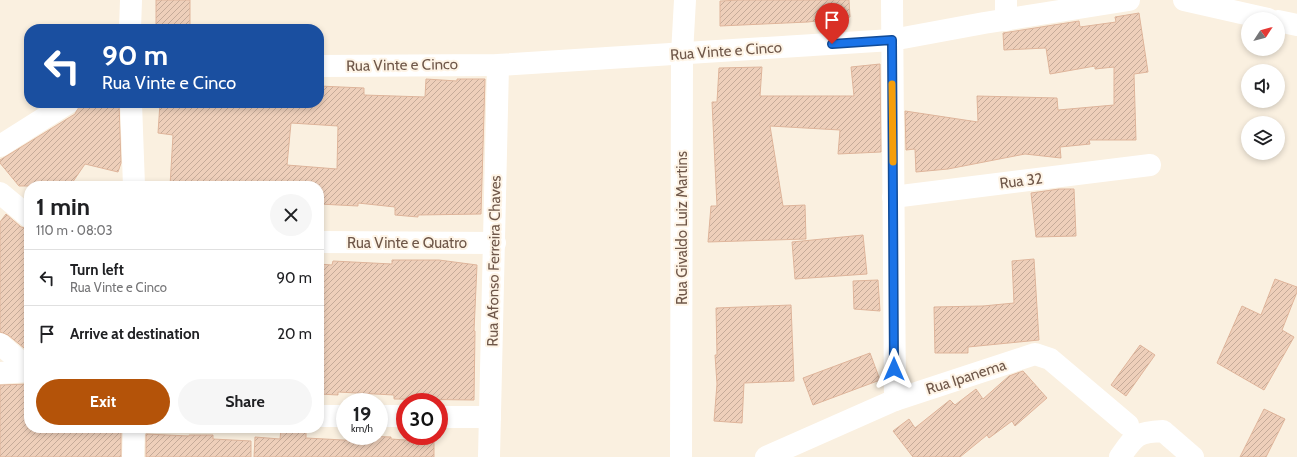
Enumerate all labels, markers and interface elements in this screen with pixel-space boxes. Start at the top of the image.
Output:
pin [815,3,849,44]
icon: arrive [821,9,843,31]
north arrow [1241,12,1285,56]
map controls [1241,12,1285,160]
text: 90 m [102,38,168,72]
street label: Rua Vinte e Cinco [670,38,782,64]
icon: left [36,40,88,92]
street label: Rua Vinte e Cinco [346,55,458,75]
button: sound [1241,64,1285,108]
text: Rua Vinte e Cinco [102,72,236,94]
button: layers [1241,116,1285,160]
street label: Rua Givaldo Luiz Martins [673,151,691,305]
street label: Rua 32 [998,169,1044,193]
street label: Rua Afonso Ferreira Chaves [484,175,504,347]
text: 1 min [36,192,90,221]
button: close [270,194,312,236]
text: 110 m · 08:03 [36,222,113,238]
street label: Rua Vinte e Quatro [347,234,467,252]
text: Turn left [70,261,124,279]
icon: left [36,267,58,289]
text: 90 m [276,269,312,287]
text: Rua Vinte e Cinco [70,279,167,295]
icon: arrive [36,323,58,345]
text: Arrive at destination [70,325,200,343]
text: 20 m [277,325,312,343]
position arrow [873,348,915,390]
street label: Rua Ipanema [924,355,1009,398]
button: Exit [36,379,170,425]
button: Share [178,379,312,425]
speed limit sign: 30 [396,393,448,445]
text: 19 [353,402,371,426]
text: km/h [351,422,373,435]

